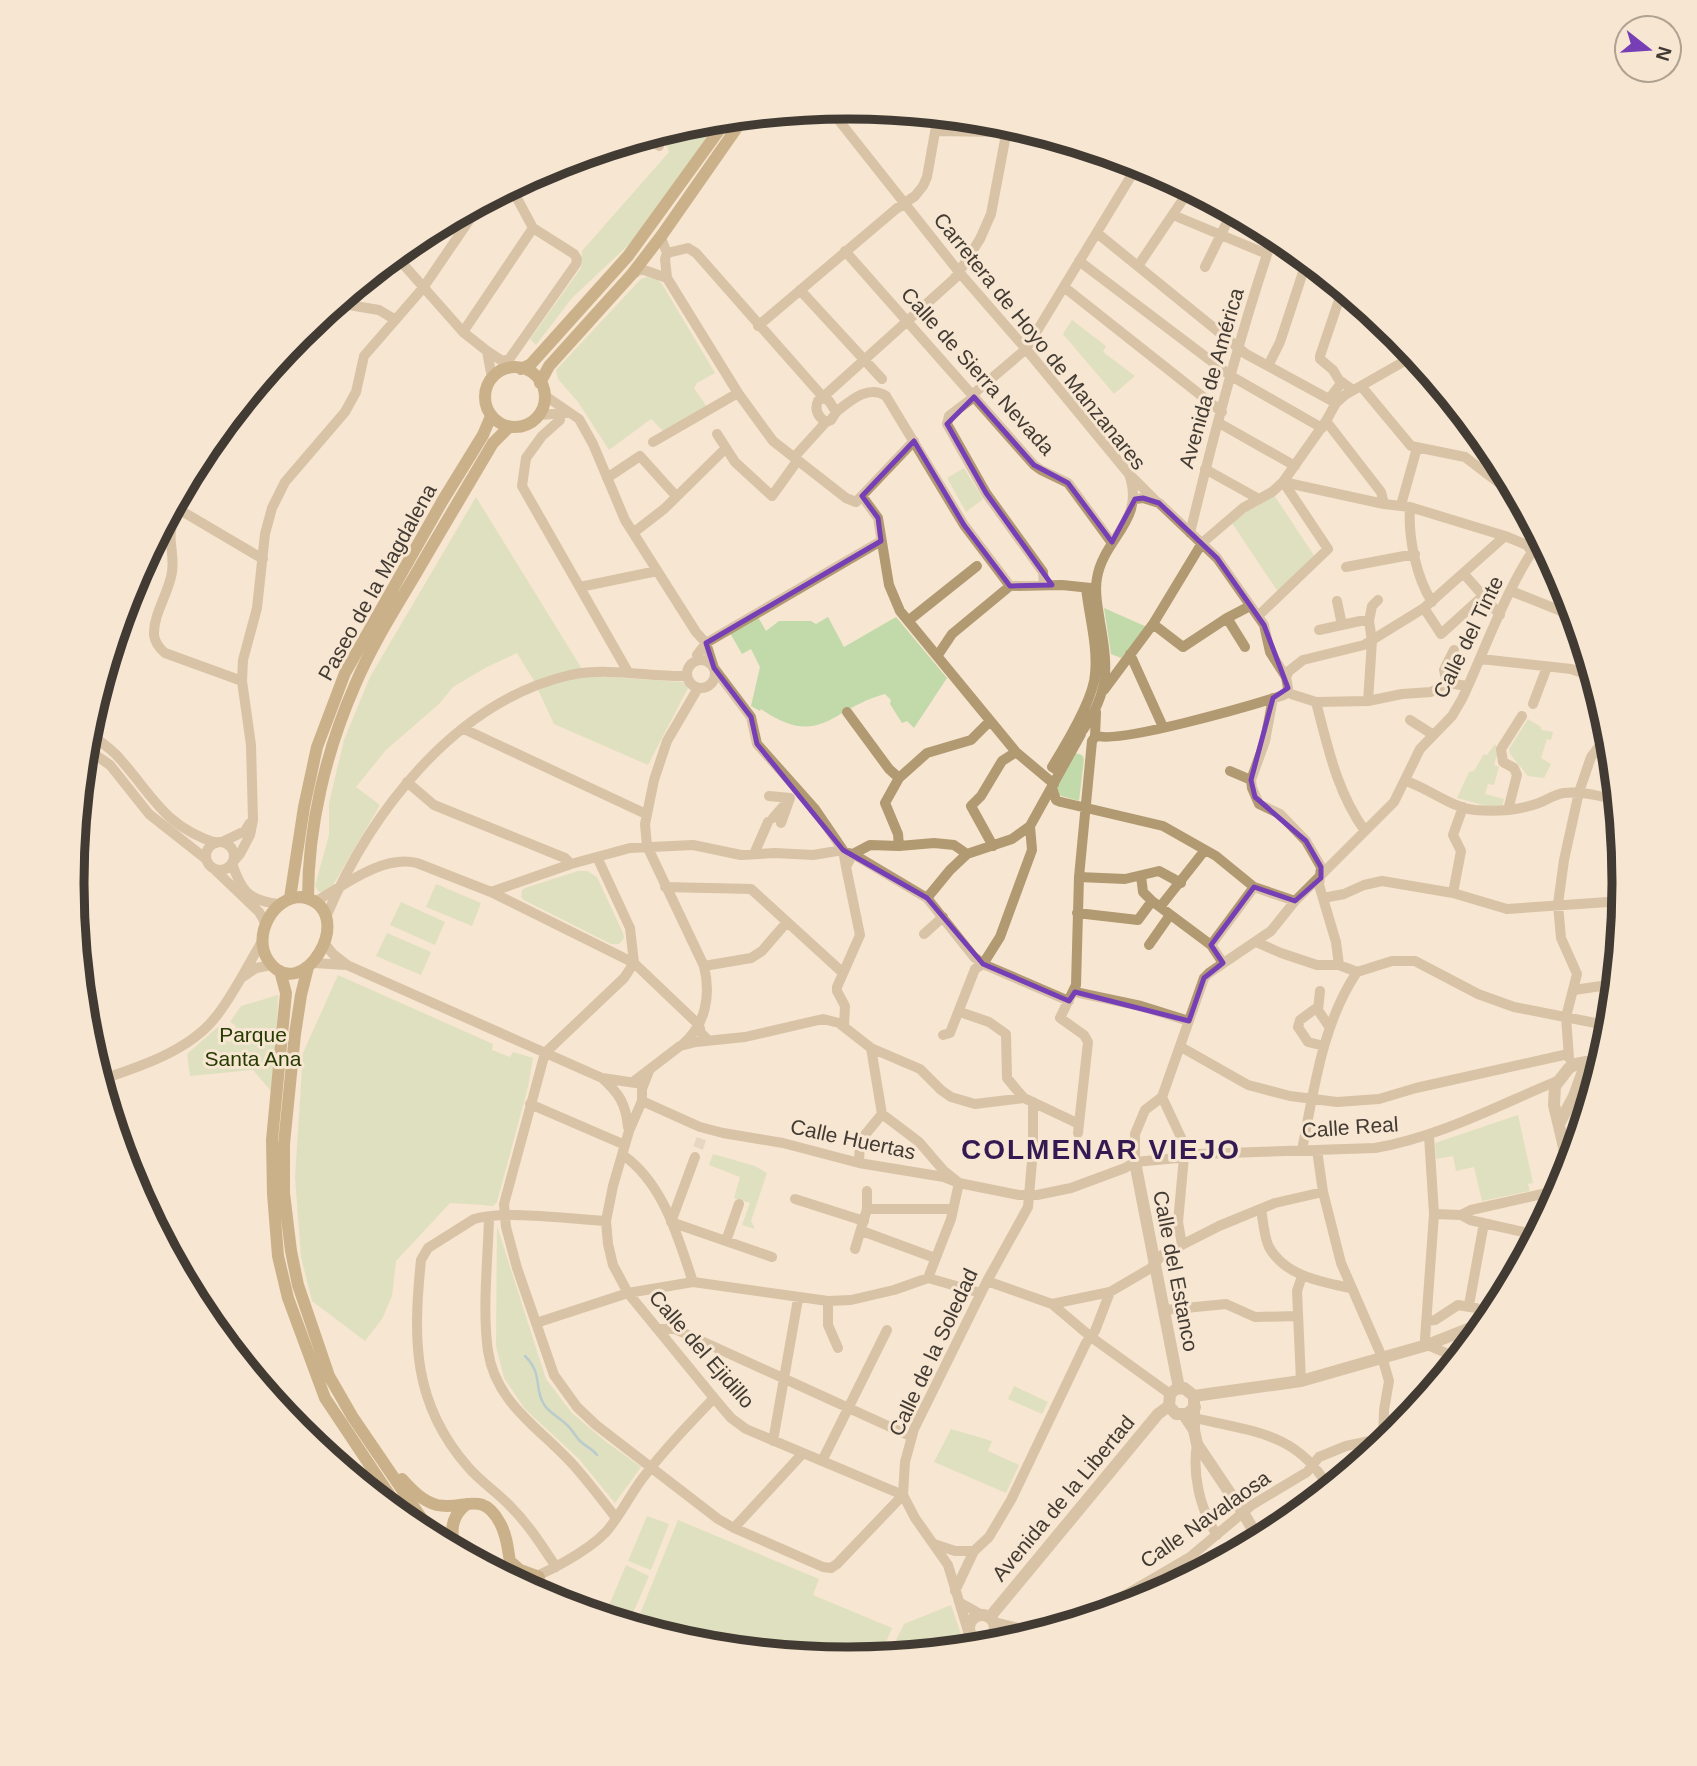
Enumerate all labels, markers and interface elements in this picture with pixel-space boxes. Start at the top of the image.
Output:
north arrow [1613,14,1683,84]
text: N [1652,44,1676,63]
street label: Carretera de Hoyo de Manzanares [929,208,1151,474]
street label: Calle de Sierra Nevada [897,283,1059,460]
street label: Avenida de América [1174,285,1248,471]
street label: Paseo de la Magdalena [313,480,441,684]
street label: Calle del Tinte [1428,572,1508,702]
park label: Parque Santa Ana [205,1023,302,1070]
street label: Calle Real [1301,1112,1399,1142]
street label: Calle Huertas [788,1115,918,1163]
district label: COLMENAR VIEJO [961,1134,1241,1165]
street label: Calle del Estanco [1149,1189,1203,1353]
street label: Calle de la Soledad [884,1265,982,1439]
street label: Calle del Ejidillo [645,1286,759,1412]
street label: Avenida de la Libertad [987,1411,1139,1585]
street label: Calle Navalaosa [1136,1466,1274,1572]

